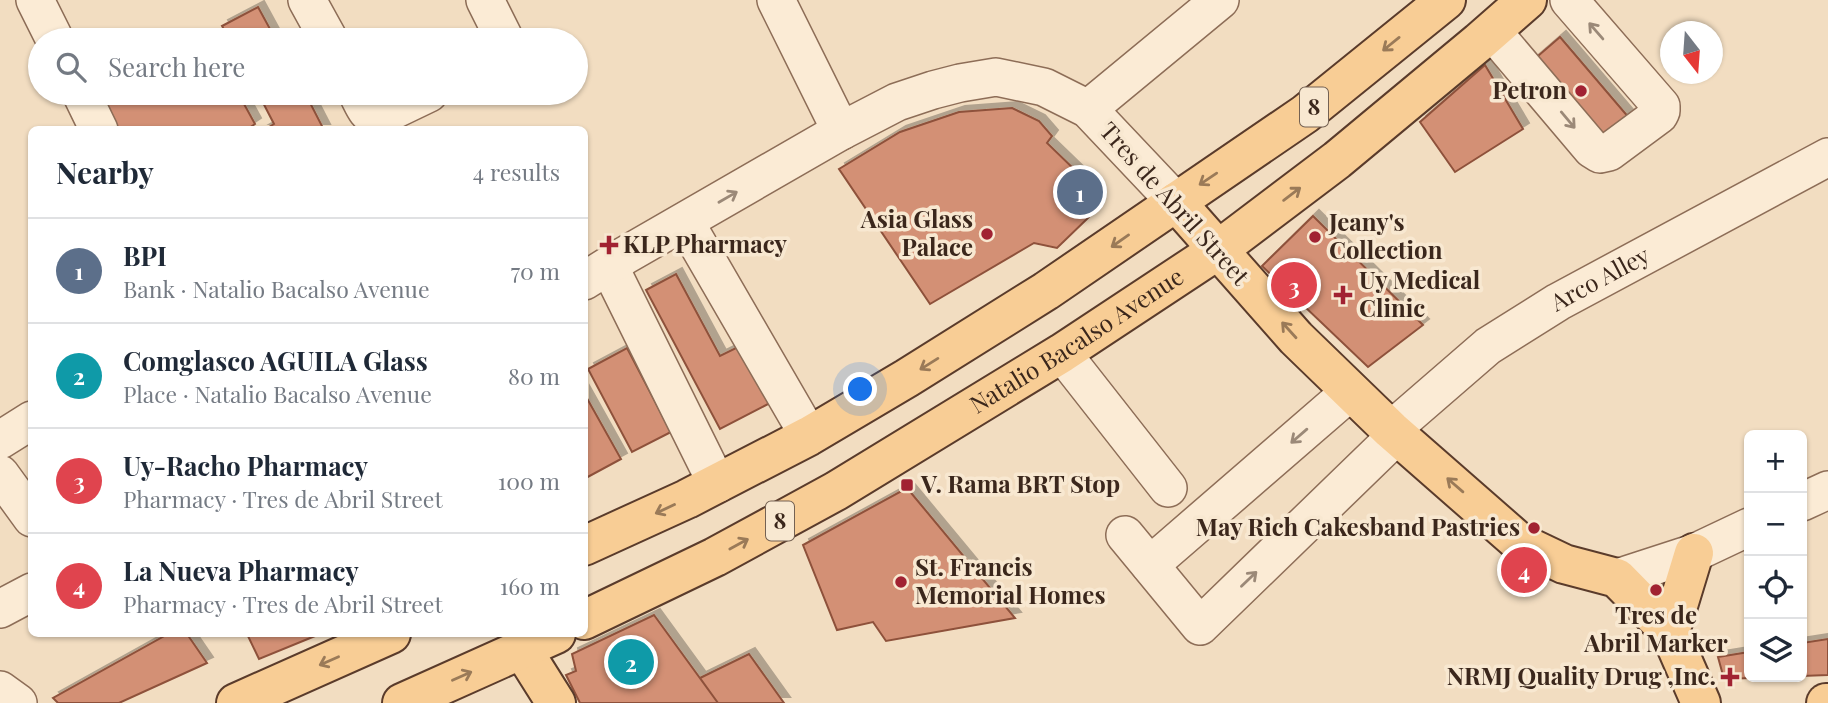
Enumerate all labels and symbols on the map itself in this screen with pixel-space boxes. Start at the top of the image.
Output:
north arrow [1660,21,1723,84]
one-way arrow [1588,22,1604,40]
one-way arrow [1383,37,1401,52]
place label: Petron [1492,73,1567,105]
marker: Petron [1573,83,1589,99]
road number: 8 [1300,88,1328,127]
one-way arrow [1560,111,1575,129]
street label: Tres de Abril Street [1094,114,1258,291]
pin: 1 [1057,166,1103,218]
one-way arrow [1199,172,1218,186]
one-way arrow [1282,187,1301,201]
one-way arrow [717,190,738,203]
place label: Asia Glass Palace [860,202,973,262]
place label: Jeany's Collection [1328,205,1443,265]
marker: Asia Glass Palace [979,226,995,242]
place label: KLP Pharmacy [623,227,787,259]
marker: Jeany's Collection [1307,229,1323,245]
one-way arrow [1111,234,1130,248]
marker: KLP Pharmacy [601,237,617,253]
street label: Arco Alley [1543,238,1654,318]
street label: Natalio Bacalso Avenue [963,259,1189,420]
pin: 3 [1271,259,1317,311]
place label: Uy Medical Clinic [1359,263,1481,323]
marker: Uy Medical Clinic [1333,285,1353,305]
one-way arrow [1281,321,1297,339]
one-way arrow [919,358,939,372]
your location [843,372,877,406]
one-way arrow [1290,428,1308,444]
place label: V. Rama BRT Stop [920,467,1120,499]
marker: V. Rama BRT Stop [899,477,915,493]
one-way arrow [1446,477,1464,493]
road number: 8 [766,502,794,540]
one-way arrow [655,503,676,516]
place label: May Rich Cakesband Pastries [1196,510,1520,542]
marker: May Rich Cakesband Pastries [1526,520,1542,536]
one-way arrow [728,537,749,550]
pin: 4 [1501,544,1547,596]
place label: St. Francis Memorial Homes [915,550,1105,610]
one-way arrow [1240,570,1257,587]
marker: St. Francis Memorial Homes [893,574,909,590]
marker: Tres de Abril Marker [1648,582,1664,598]
place label: Tres de Abril Marker [1583,598,1729,658]
pin: 2 [608,636,654,688]
one-way arrow [319,655,340,668]
place label: NRMJ Quality Drug ,Inc. [1447,659,1716,691]
one-way arrow [451,669,472,682]
marker: NRMJ Quality Drug ,Inc. [1722,669,1738,685]

